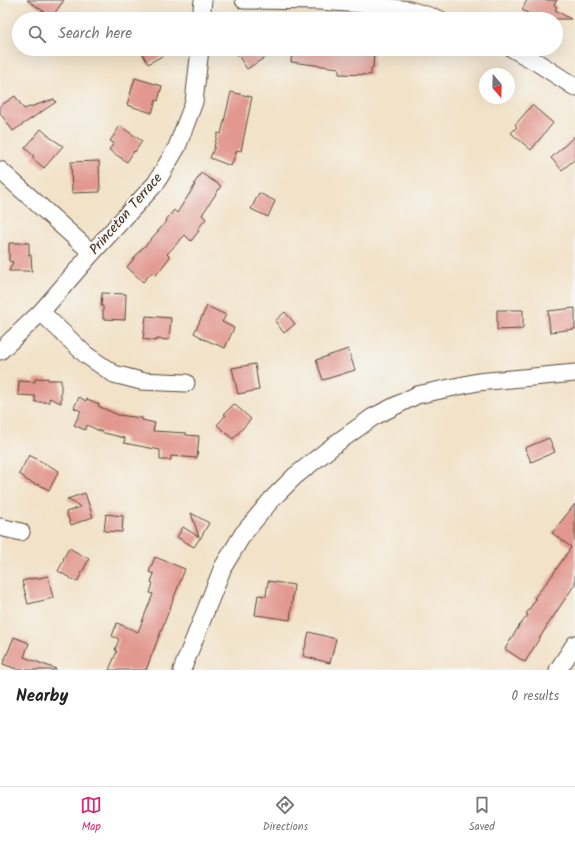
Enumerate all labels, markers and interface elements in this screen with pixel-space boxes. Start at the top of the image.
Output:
search box [12,12,563,56]
text: Search here [58,22,132,46]
icon: search [26,23,48,45]
north arrow [479,68,515,104]
street label: Princeton Terrace [84,168,168,260]
text: Nearby [16,683,68,710]
text: 0 results [512,686,559,707]
tab: Map [80,794,102,836]
tab: Directions [263,794,308,836]
tab: Saved [469,794,495,836]

